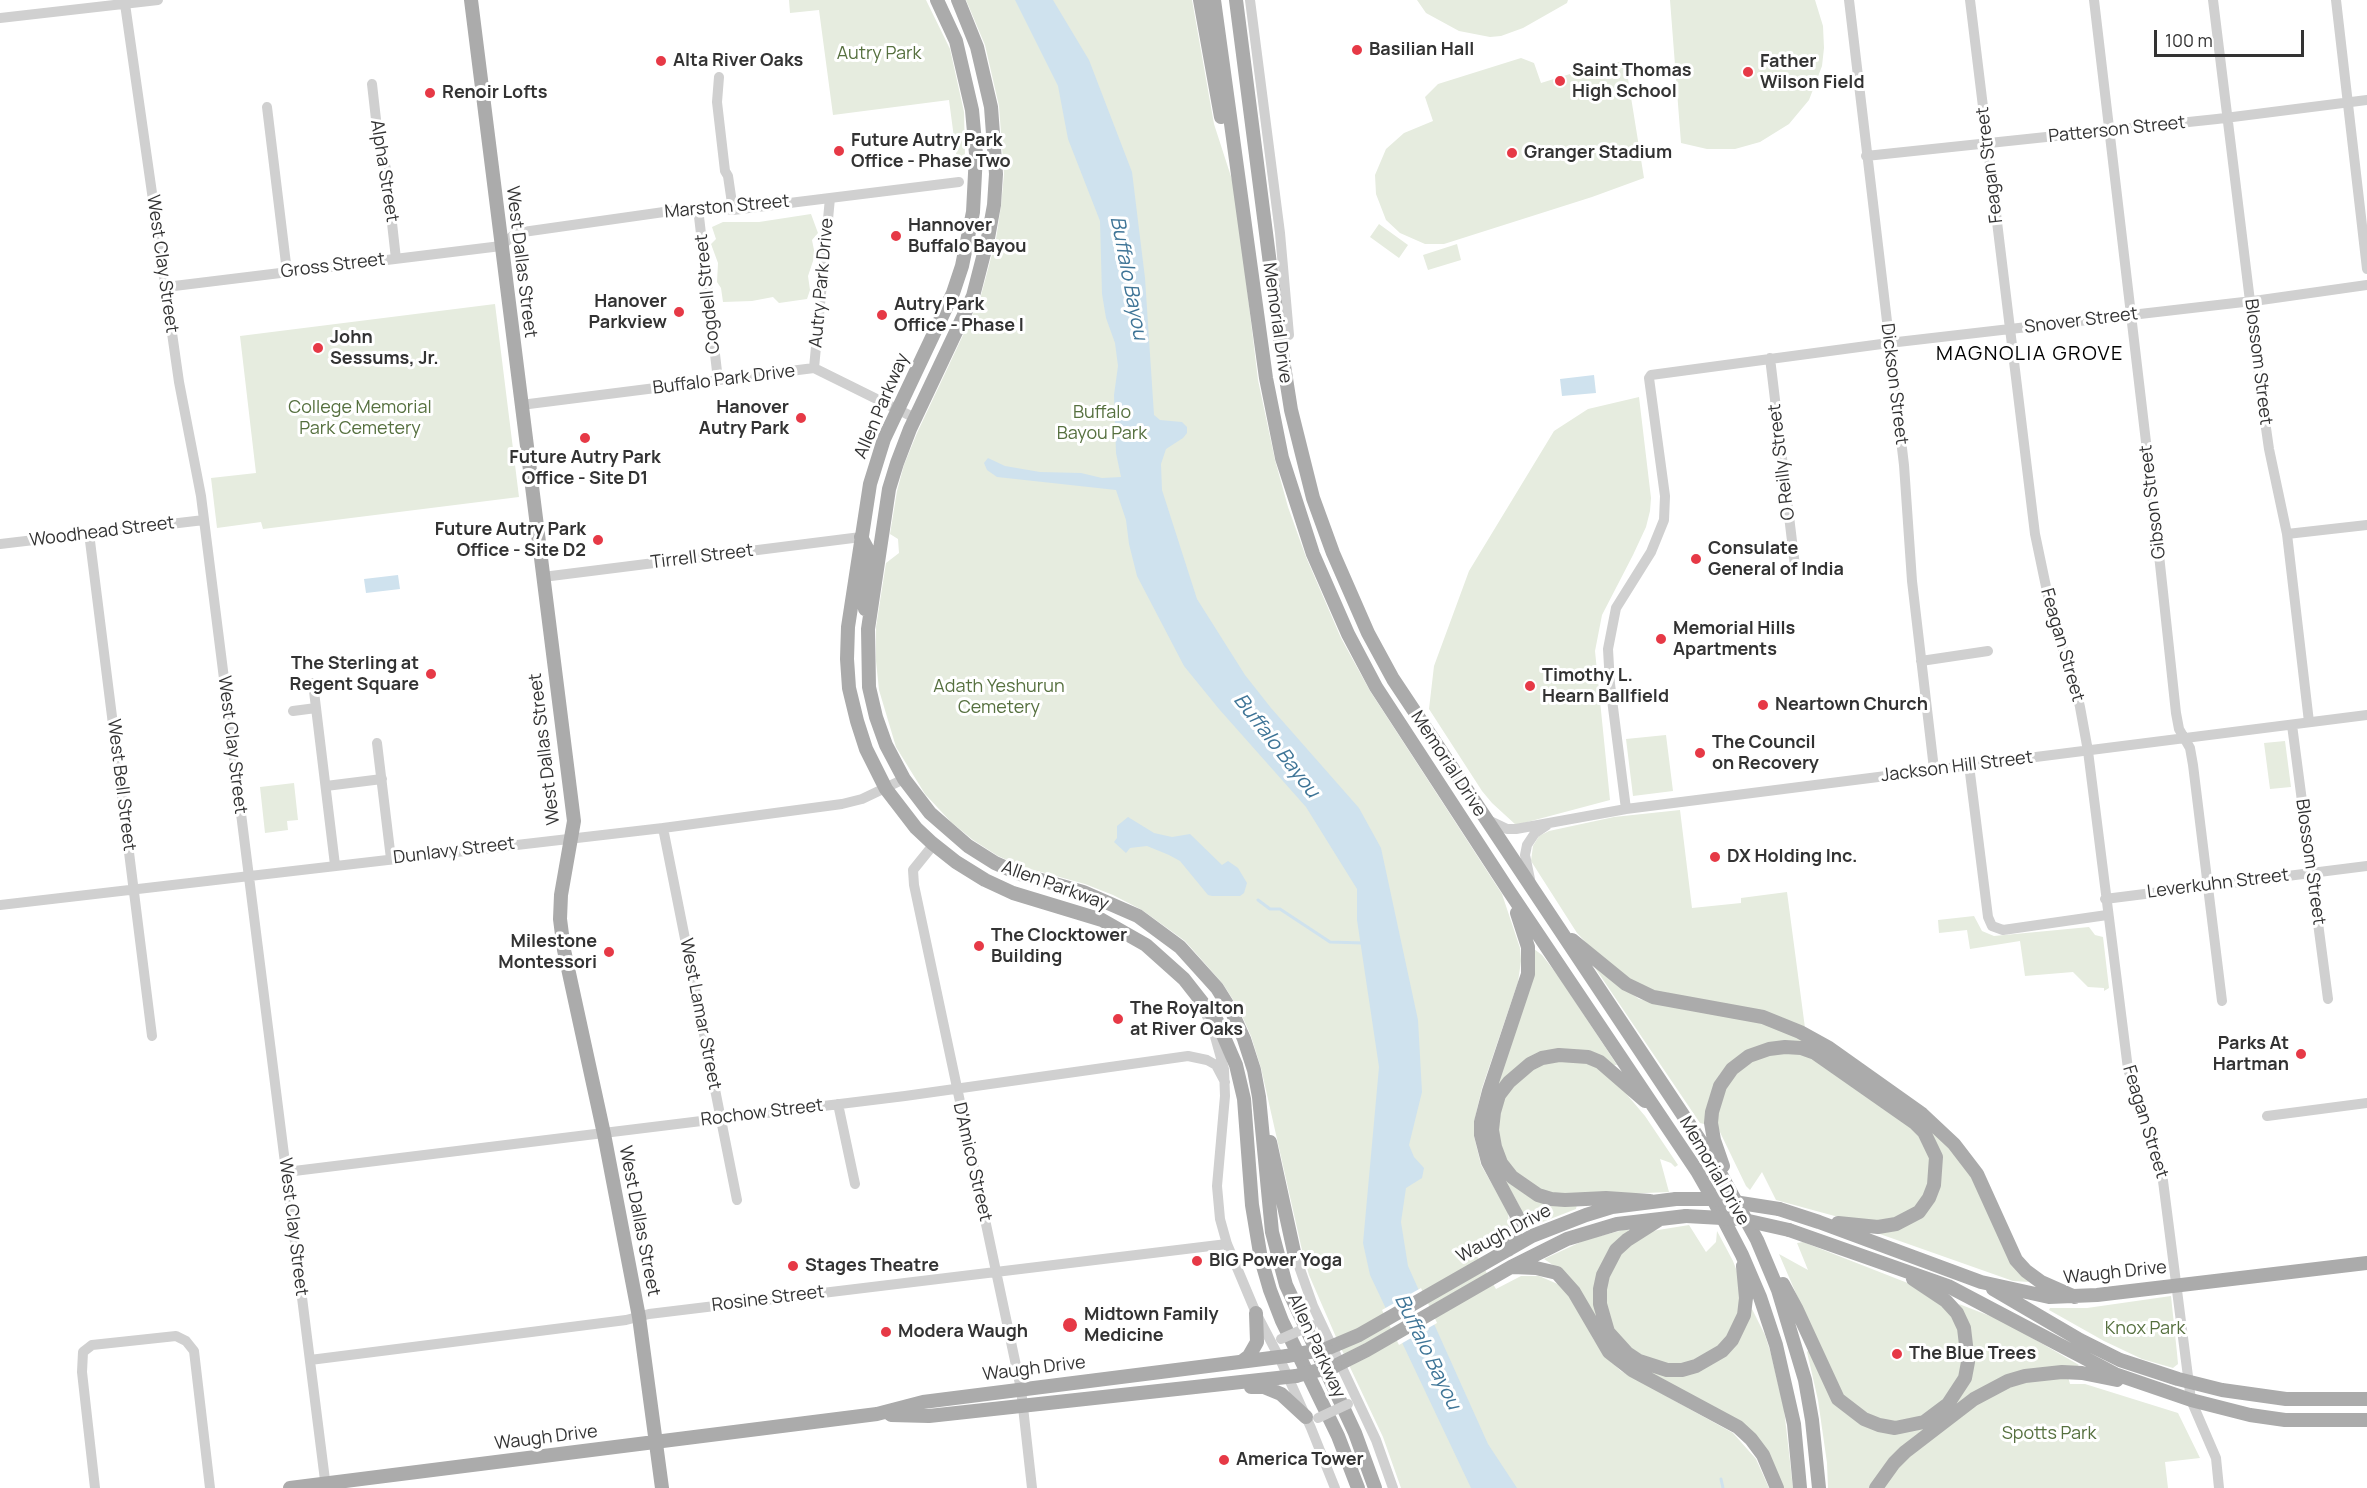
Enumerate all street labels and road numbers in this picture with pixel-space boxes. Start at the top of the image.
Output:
street label: Feagan Street [1972,106,2008,224]
street label: Patterson Street [2047,112,2187,148]
street label: Alpha Street [365,118,403,224]
street label: West Dallas Street [501,185,541,339]
street label: Marston Street [664,191,790,223]
street label: West Clay Street [142,194,182,334]
street label: Autry Park Drive [806,217,838,349]
street label: Cogdell Street [691,233,725,355]
street label: Gross Street [280,249,386,283]
street label: Memorial Drive [1258,261,1296,385]
street label: Blossom Street [2240,298,2276,426]
street label: Snover Street [2023,303,2139,339]
street label: Dickson Street [1876,322,1912,446]
street label: Allen Parkway [850,350,914,462]
street label: Buffalo Park Drive [652,361,796,399]
street label: O Reilly Street [1764,403,1800,521]
street label: Gibson Street [2135,444,2171,560]
street label: Woodhead Street [28,512,176,552]
street label: Tirrell Street [650,540,754,574]
street label: Feagan Street [2036,586,2088,704]
street label: West Dallas Street [525,672,565,826]
street label: West Clay Street [213,675,251,815]
street label: Memorial Drive [1406,707,1490,821]
street label: West Bell Street [102,718,140,852]
street label: Jackson Hill Street [1880,747,2034,787]
street label: Blossom Street [2290,798,2330,926]
street label: Dunlavy Street [392,833,516,869]
street label: Allen Parkway [998,857,1112,915]
street label: Leverkuhn Street [2146,865,2290,903]
street label: West Lamar Street [675,936,725,1092]
street label: Feagan Street [2118,1063,2172,1181]
street label: Rochow Street [700,1095,824,1131]
street label: D'Amico Street [948,1100,996,1224]
street label: Memorial Drive [1674,1113,1754,1229]
street label: West Dallas Street [614,1144,664,1298]
street label: West Clay Street [274,1157,312,1297]
street label: Waugh Drive [1453,1200,1555,1268]
street label: Waugh Drive [2062,1257,2168,1289]
street label: Rosine Street [711,1281,825,1317]
street label: Allen Parkway [1282,1290,1350,1402]
street label: Waugh Drive [981,1352,1087,1386]
street label: Waugh Drive [493,1421,599,1455]

